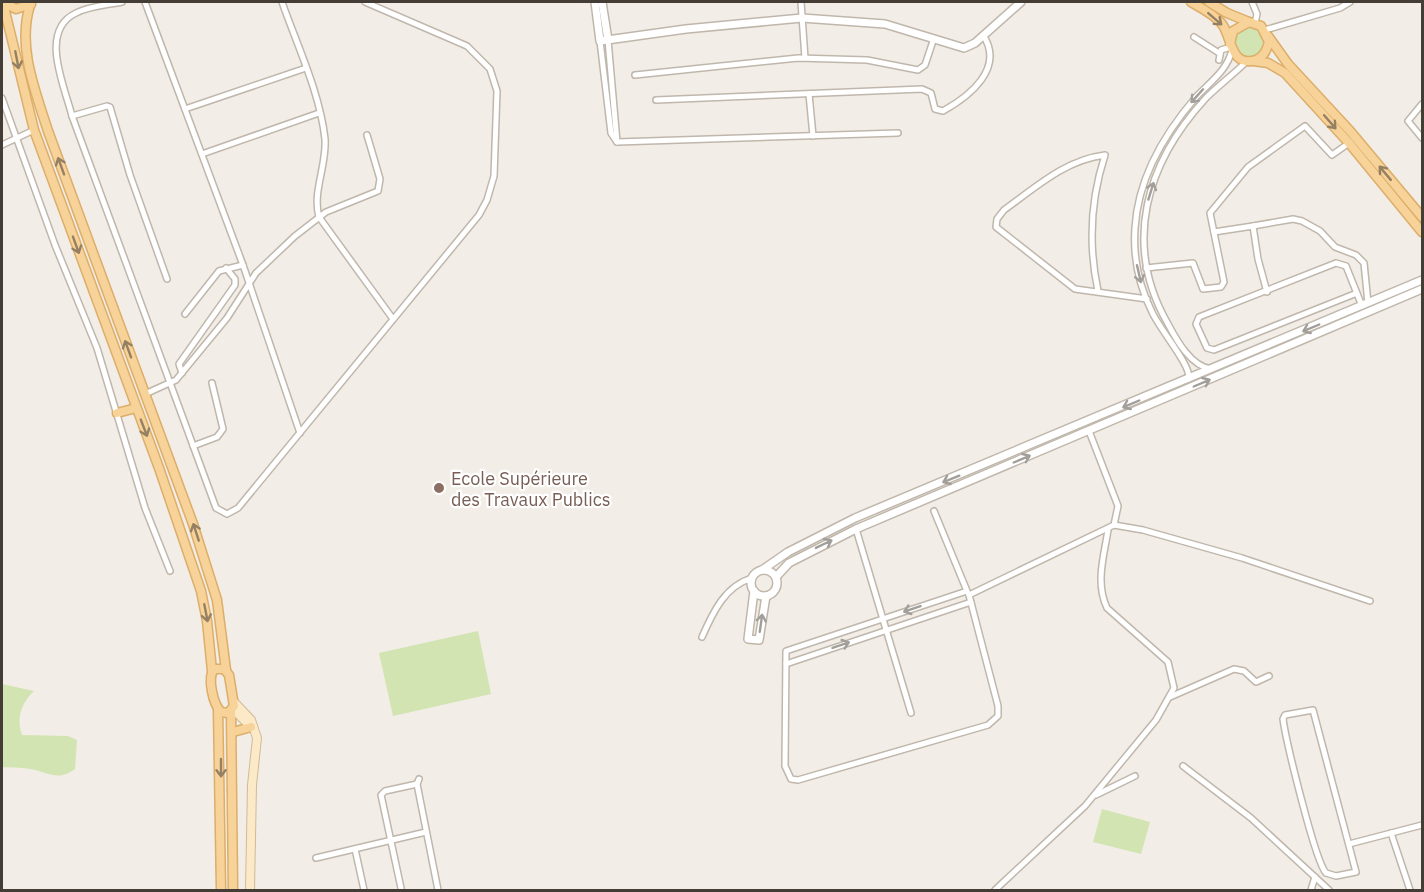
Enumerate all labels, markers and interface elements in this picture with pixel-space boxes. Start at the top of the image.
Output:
one-way arrow [1207,12,1222,26]
one-way arrow [12,50,23,69]
one-way arrow [1191,88,1205,103]
one-way arrow [1323,114,1337,129]
one-way arrow [54,157,65,176]
one-way arrow [1378,166,1392,181]
one-way arrow [1146,182,1157,201]
one-way arrow [72,235,83,254]
one-way arrow [1133,264,1145,283]
one-way arrow [1302,323,1320,334]
one-way arrow [122,340,133,359]
one-way arrow [1192,377,1210,388]
one-way arrow [1123,399,1141,410]
one-way arrow [139,418,150,437]
one-way arrow [1013,453,1031,464]
place label: Ecole Supérieure des Travaux Publics [451,467,611,511]
one-way arrow [943,474,961,485]
marker: Ecole Supérieure des Travaux Publics [432,481,446,495]
one-way arrow [189,523,200,542]
one-way arrow [814,538,832,549]
one-way arrow [201,603,212,622]
one-way arrow [903,605,922,616]
one-way arrow [756,614,767,634]
one-way arrow [832,639,850,650]
one-way arrow [215,757,227,777]

